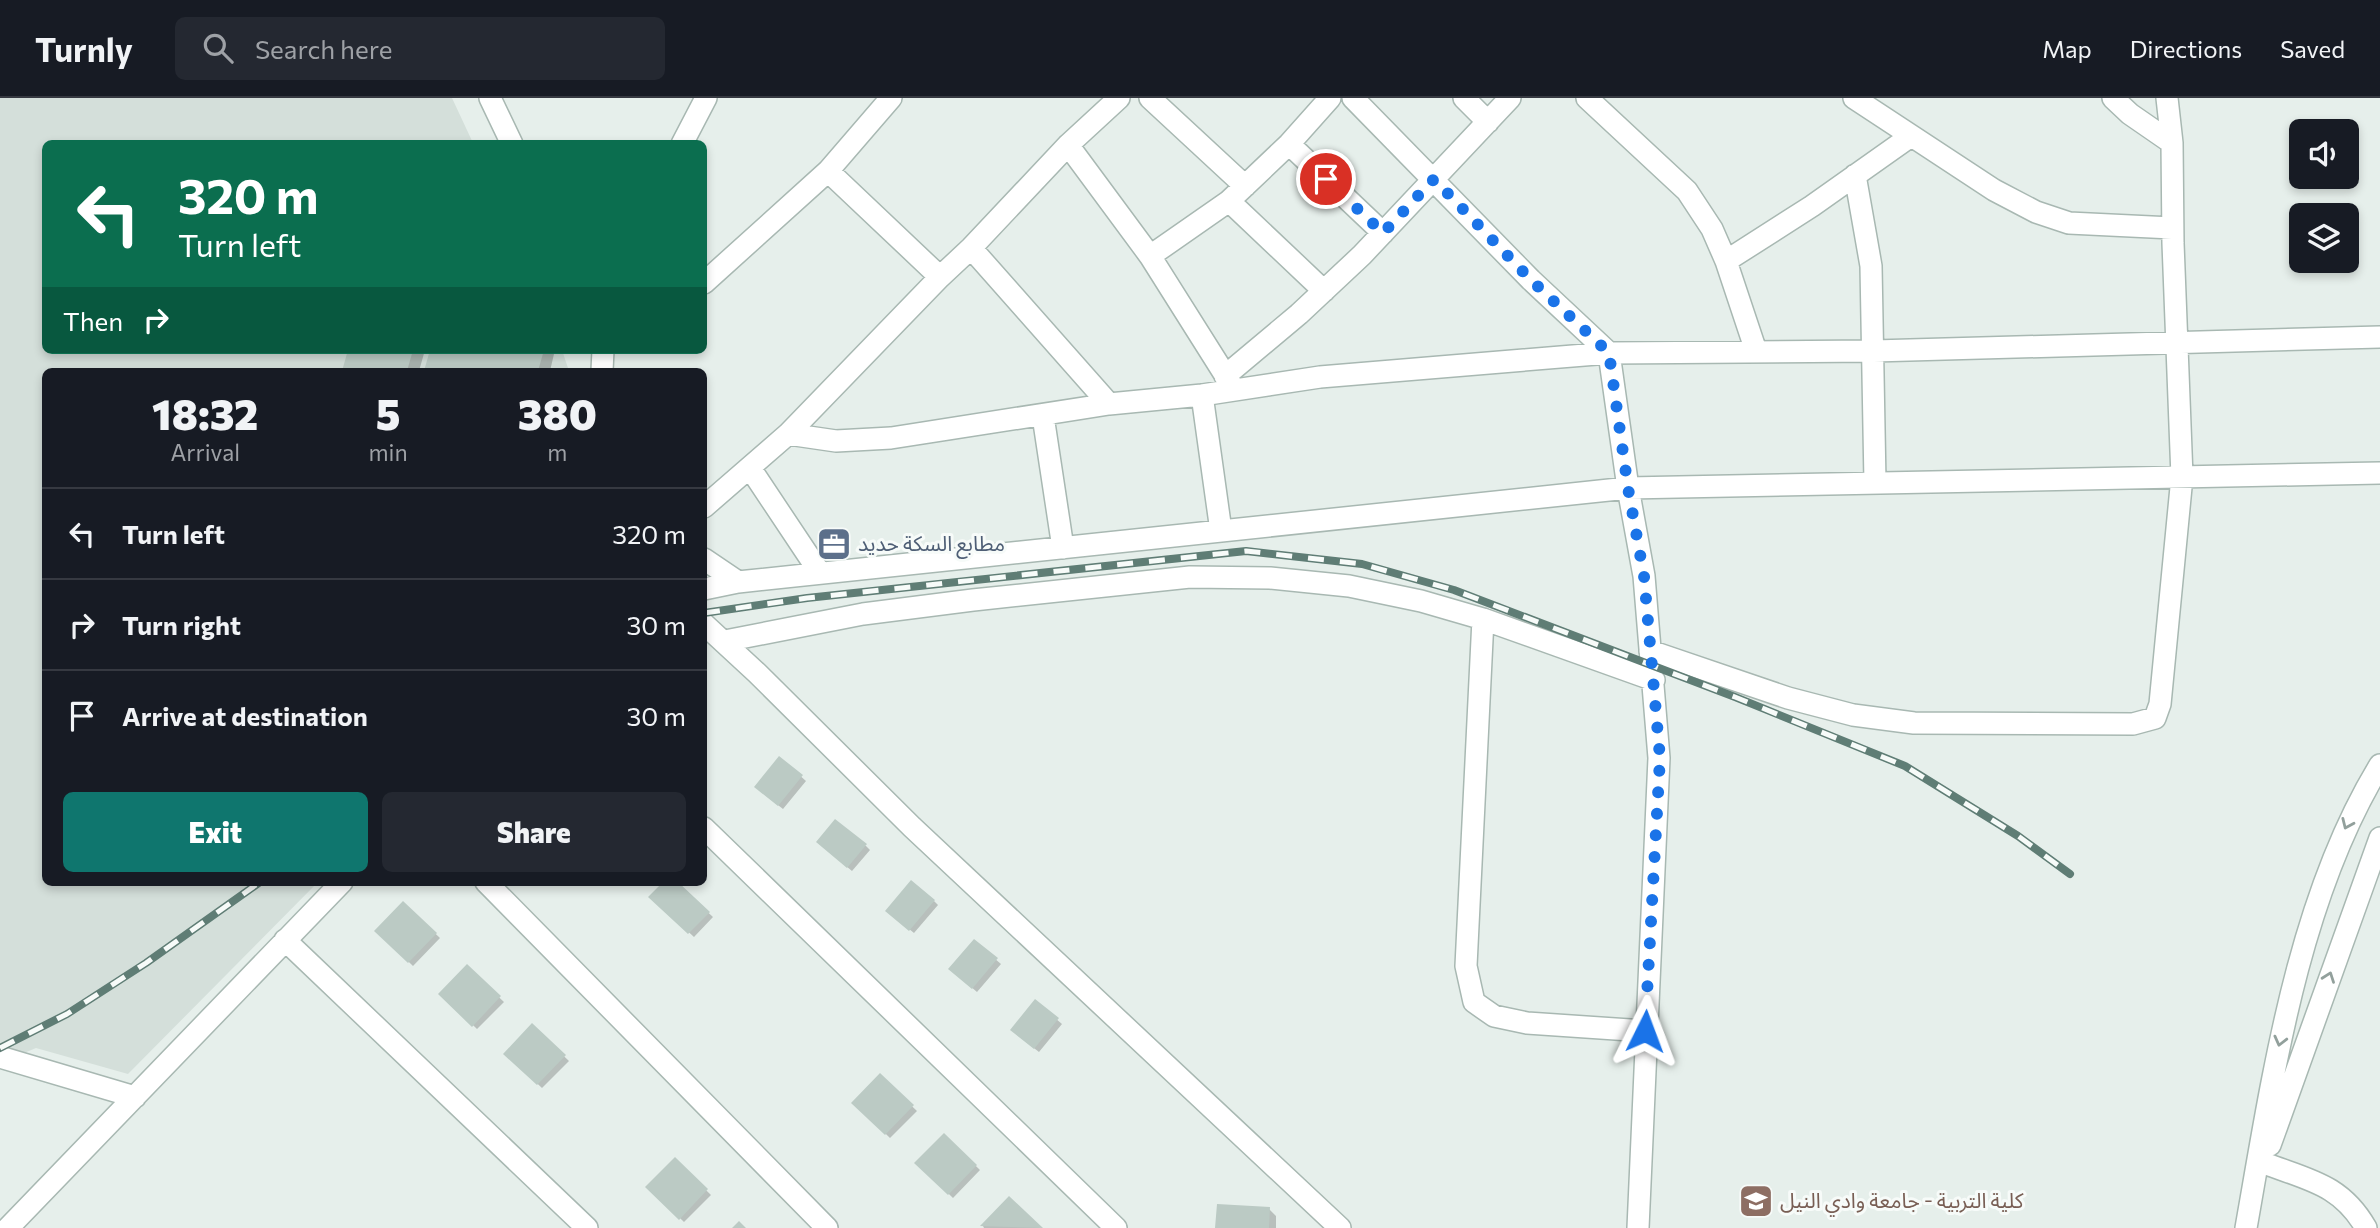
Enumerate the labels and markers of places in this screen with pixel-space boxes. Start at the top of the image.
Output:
pin [1296,149,1356,209]
office icon: مطابع السكة حديد [815,525,853,563]
place label: مطابع السكة حديد [858,530,1005,559]
school or university icon: كلية التربية - جامعة وادي النيل [1737,1182,1775,1220]
place label: كلية التربية - جامعة وادي النيل [1780,1187,2024,1217]

